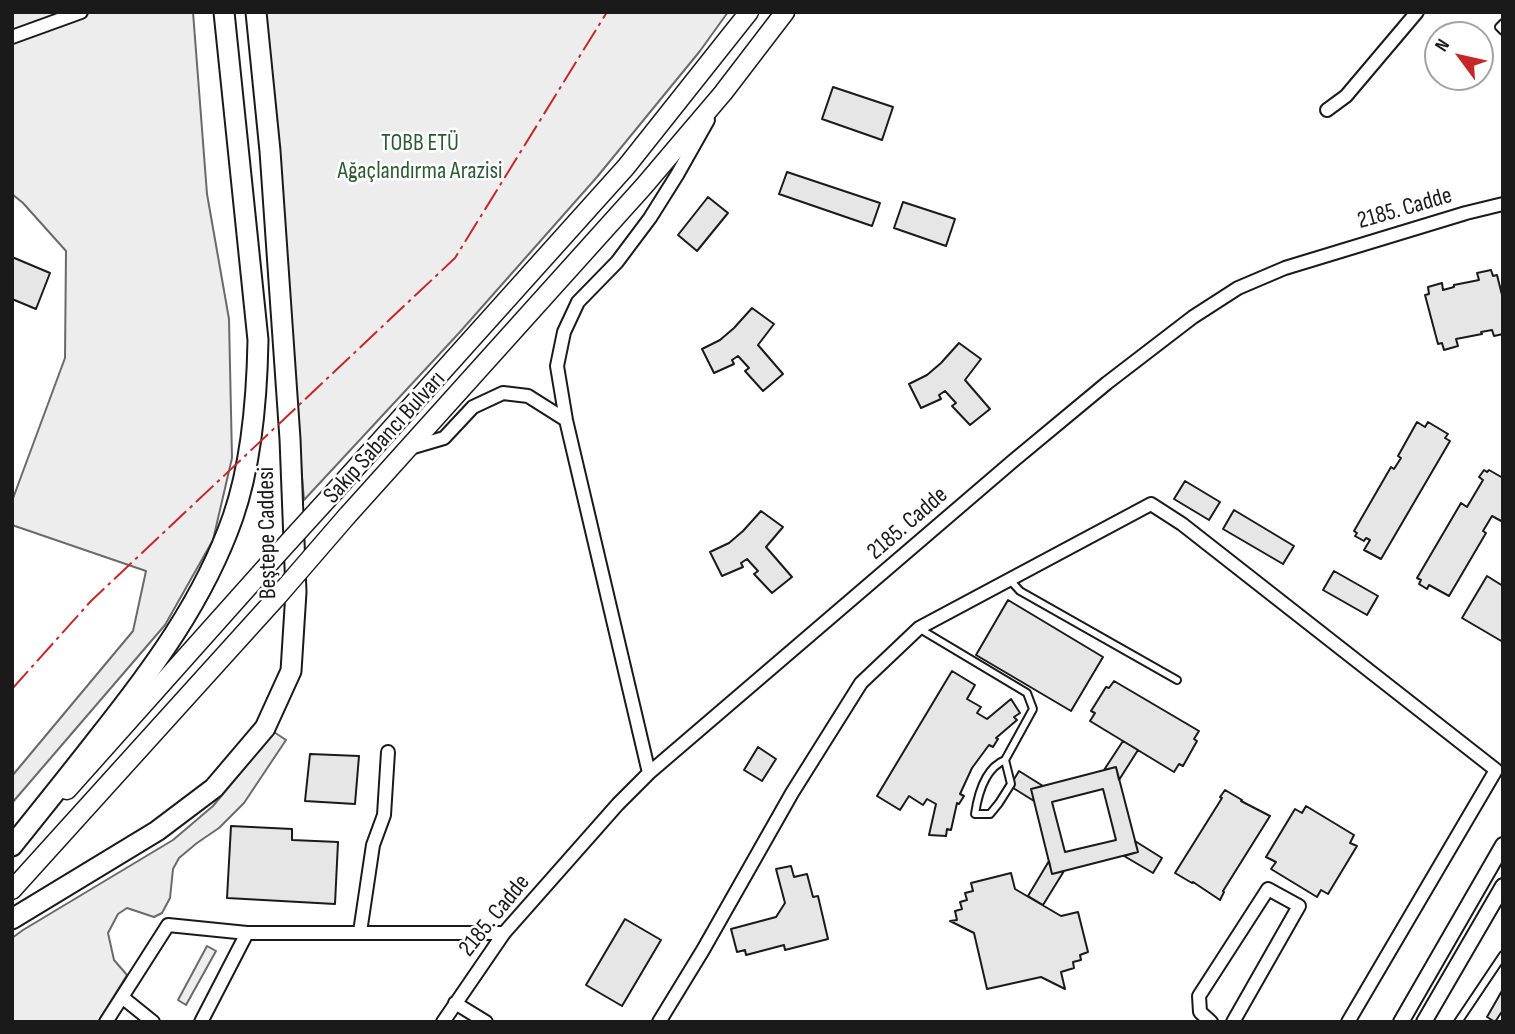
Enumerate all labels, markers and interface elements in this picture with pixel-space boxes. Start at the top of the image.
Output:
north arrow [1424,21,1494,91]
text: N [1430,35,1455,56]
park label: TOBB ETÜ Ağaçlandırma Arazisi [337,130,503,186]
street label: 2185. Cadde [1354,182,1456,236]
street label: Sakıp Sabancı Bulvarı [318,366,452,510]
street label: Beştepe Caddesi [252,467,284,599]
street label: 2185. Cadde [862,481,954,567]
street label: 2185. Cadde [453,869,537,963]

